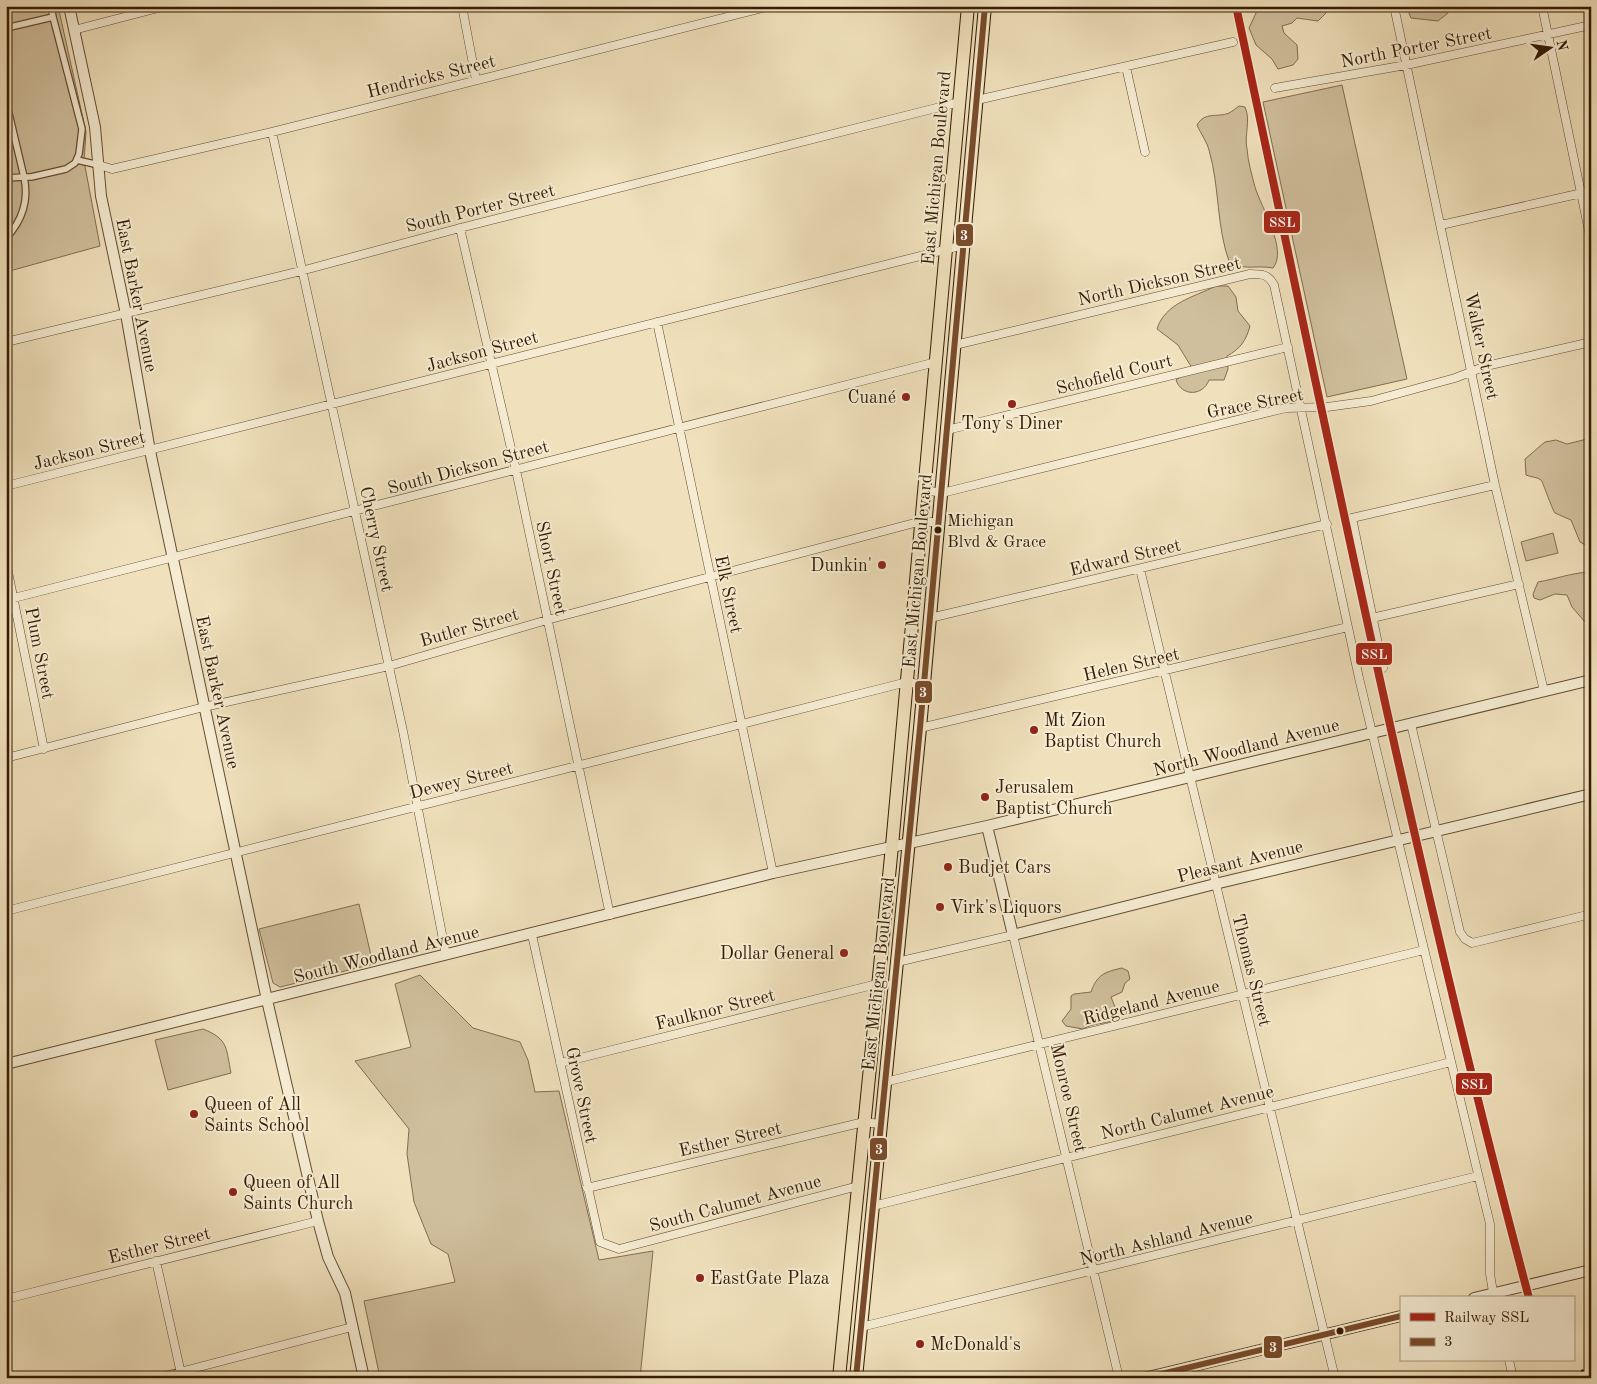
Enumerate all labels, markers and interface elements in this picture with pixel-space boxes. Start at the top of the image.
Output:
north arrow [1524,22,1574,72]
street label: North Porter Street [1339,24,1493,71]
text: N [1554,39,1570,52]
street label: Hendricks Street [365,52,497,102]
street label: East Michigan Boulevard [920,70,954,266]
street label: South Porter Street [404,182,557,236]
line badge: SSL [1263,210,1301,234]
text: SSL [1269,216,1295,230]
street label: East Barker Avenue [112,217,160,374]
line badge: 3 [955,223,974,247]
text: 3 [960,229,968,243]
street label: North Dickson Street [1076,254,1242,309]
street label: Walker Street [1461,291,1501,402]
street label: Jackson Street [424,328,540,376]
street label: Schofield Court [1054,352,1174,398]
street label: Grace Street [1205,386,1305,422]
place label: Cuané [847,389,896,407]
marker: Cuané [900,391,912,403]
marker: Tony's Diner [1006,398,1018,410]
place label: Tony's Diner [961,415,1063,433]
street label: Jackson Street [31,428,147,474]
street label: South Dickson Street [386,438,551,498]
street label: East Michigan Boulevard [901,473,935,669]
street label: Cherry Street [356,485,396,593]
place label: Michigan Blvd & Grace [947,513,1046,551]
street label: Short Street [532,519,570,617]
marker: Michigan Blvd & Grace [933,525,943,535]
street label: Edward Street [1068,536,1183,580]
street label: Elk Street [711,554,745,635]
place label: Dunkin' [810,557,872,575]
marker: Dunkin' [876,559,888,571]
street label: Plum Street [21,605,57,701]
street label: Butler Street [418,605,521,651]
street label: East Barker Avenue [192,614,242,771]
line badge: SSL [1355,642,1393,666]
street label: Helen Street [1081,645,1181,685]
text: SSL [1361,648,1387,662]
line badge: 3 [914,680,933,704]
text: 3 [919,686,927,700]
place label: Mt Zion Baptist Church [1044,712,1162,751]
street label: North Woodland Avenue [1151,716,1341,780]
marker: Mt Zion Baptist Church [1028,724,1040,736]
street label: Dewey Street [408,759,515,803]
place label: Jerusalem Baptist Church [995,779,1113,818]
marker: Jerusalem Baptist Church [979,791,991,803]
street label: Pleasant Avenue [1175,838,1305,886]
place label: Budjet Cars [958,859,1051,877]
marker: Budjet Cars [942,861,954,873]
street label: East Michigan Boulevard [860,876,898,1072]
place label: Virk's Liquors [950,899,1062,917]
marker: Virk's Liquors [934,901,946,913]
street label: Thomas Street [1228,912,1274,1028]
street label: South Woodland Avenue [292,923,481,987]
place label: Dollar General [720,945,834,963]
marker: Dollar General [838,947,850,959]
street label: Ridgeland Avenue [1081,977,1221,1029]
street label: Faulknor Street [654,986,777,1034]
street label: Monroe Street [1047,1042,1089,1154]
street label: Grove Street [562,1045,600,1145]
line badge: SSL [1455,1072,1493,1096]
text: SSL [1461,1078,1487,1092]
street label: North Calumet Avenue [1099,1083,1276,1143]
place label: Queen of All Saints School [204,1096,309,1135]
marker: Queen of All Saints School [188,1108,200,1120]
street label: Esther Street [677,1119,783,1161]
line badge: 3 [869,1137,888,1161]
text: 3 [875,1143,883,1157]
street label: South Calumet Avenue [647,1172,823,1236]
place label: Queen of All Saints Church [243,1174,353,1213]
marker: Queen of All Saints Church [227,1186,239,1198]
street label: North Ashland Avenue [1078,1209,1255,1269]
street label: Esther Street [106,1225,212,1267]
place label: EastGate Plaza [710,1270,830,1288]
marker: EastGate Plaza [694,1272,706,1284]
legend [1400,1296,1574,1362]
text: Railway SSL [1444,1311,1529,1326]
unlabelled marker [1335,1326,1345,1336]
line badge: 3 [1263,1335,1283,1359]
text: 3 [1444,1335,1453,1350]
place label: McDonald's [930,1336,1021,1354]
marker: McDonald's [914,1338,926,1350]
text: 3 [1269,1341,1277,1355]

